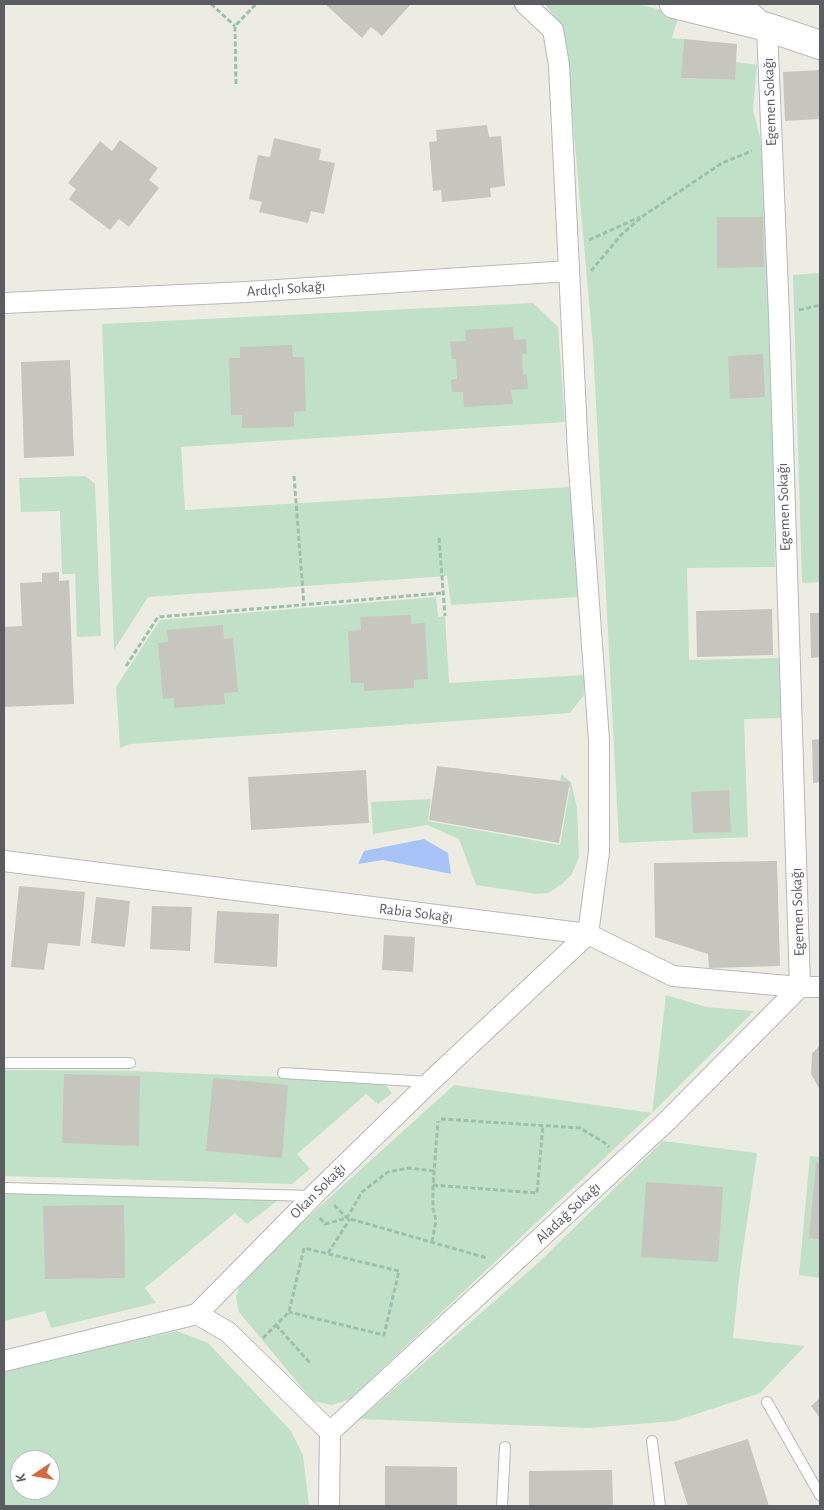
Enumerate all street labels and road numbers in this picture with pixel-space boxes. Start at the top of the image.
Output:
street label: Egemen Sokağı [759,57,781,147]
street label: Ardıçlı Sokağı [246,277,326,301]
street label: Egemen Sokağı [773,462,795,552]
street label: Egemen Sokağı [787,867,809,957]
street label: Rabia Sokağı [378,900,454,926]
street label: Okan Sokağı [286,1159,350,1223]
street label: Aladağ Sokağı [532,1178,604,1248]

